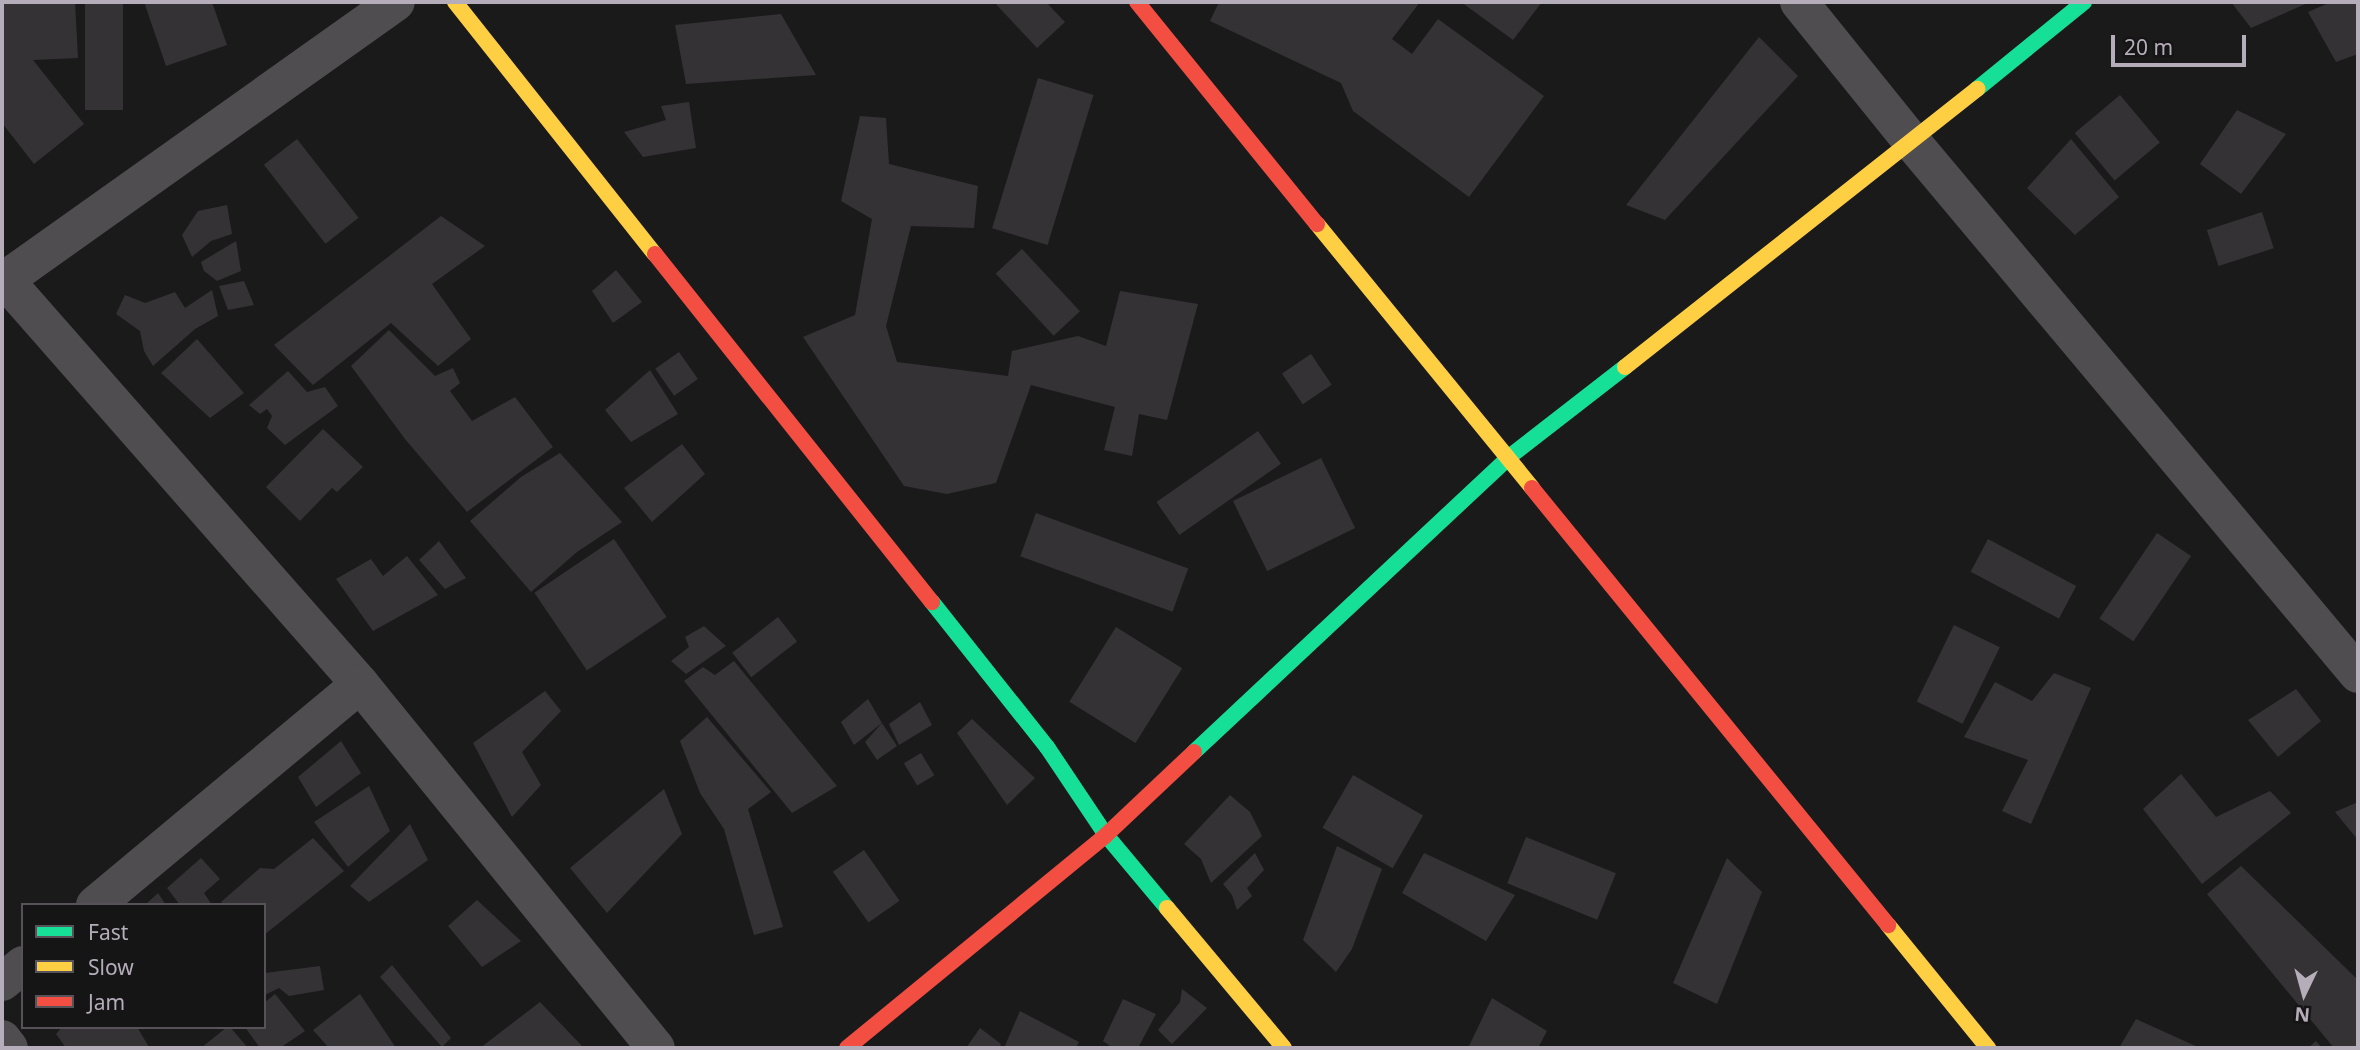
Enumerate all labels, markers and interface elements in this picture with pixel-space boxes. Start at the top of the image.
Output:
scale bar [2115,21,2250,65]
text: 20 m [2124,33,2173,61]
legend [21,903,266,1029]
text: Fast [88,918,128,946]
text: Slow [88,953,134,981]
north arrow [2269,959,2339,1029]
text: Jam [88,988,125,1016]
text: N [2293,1001,2311,1029]

